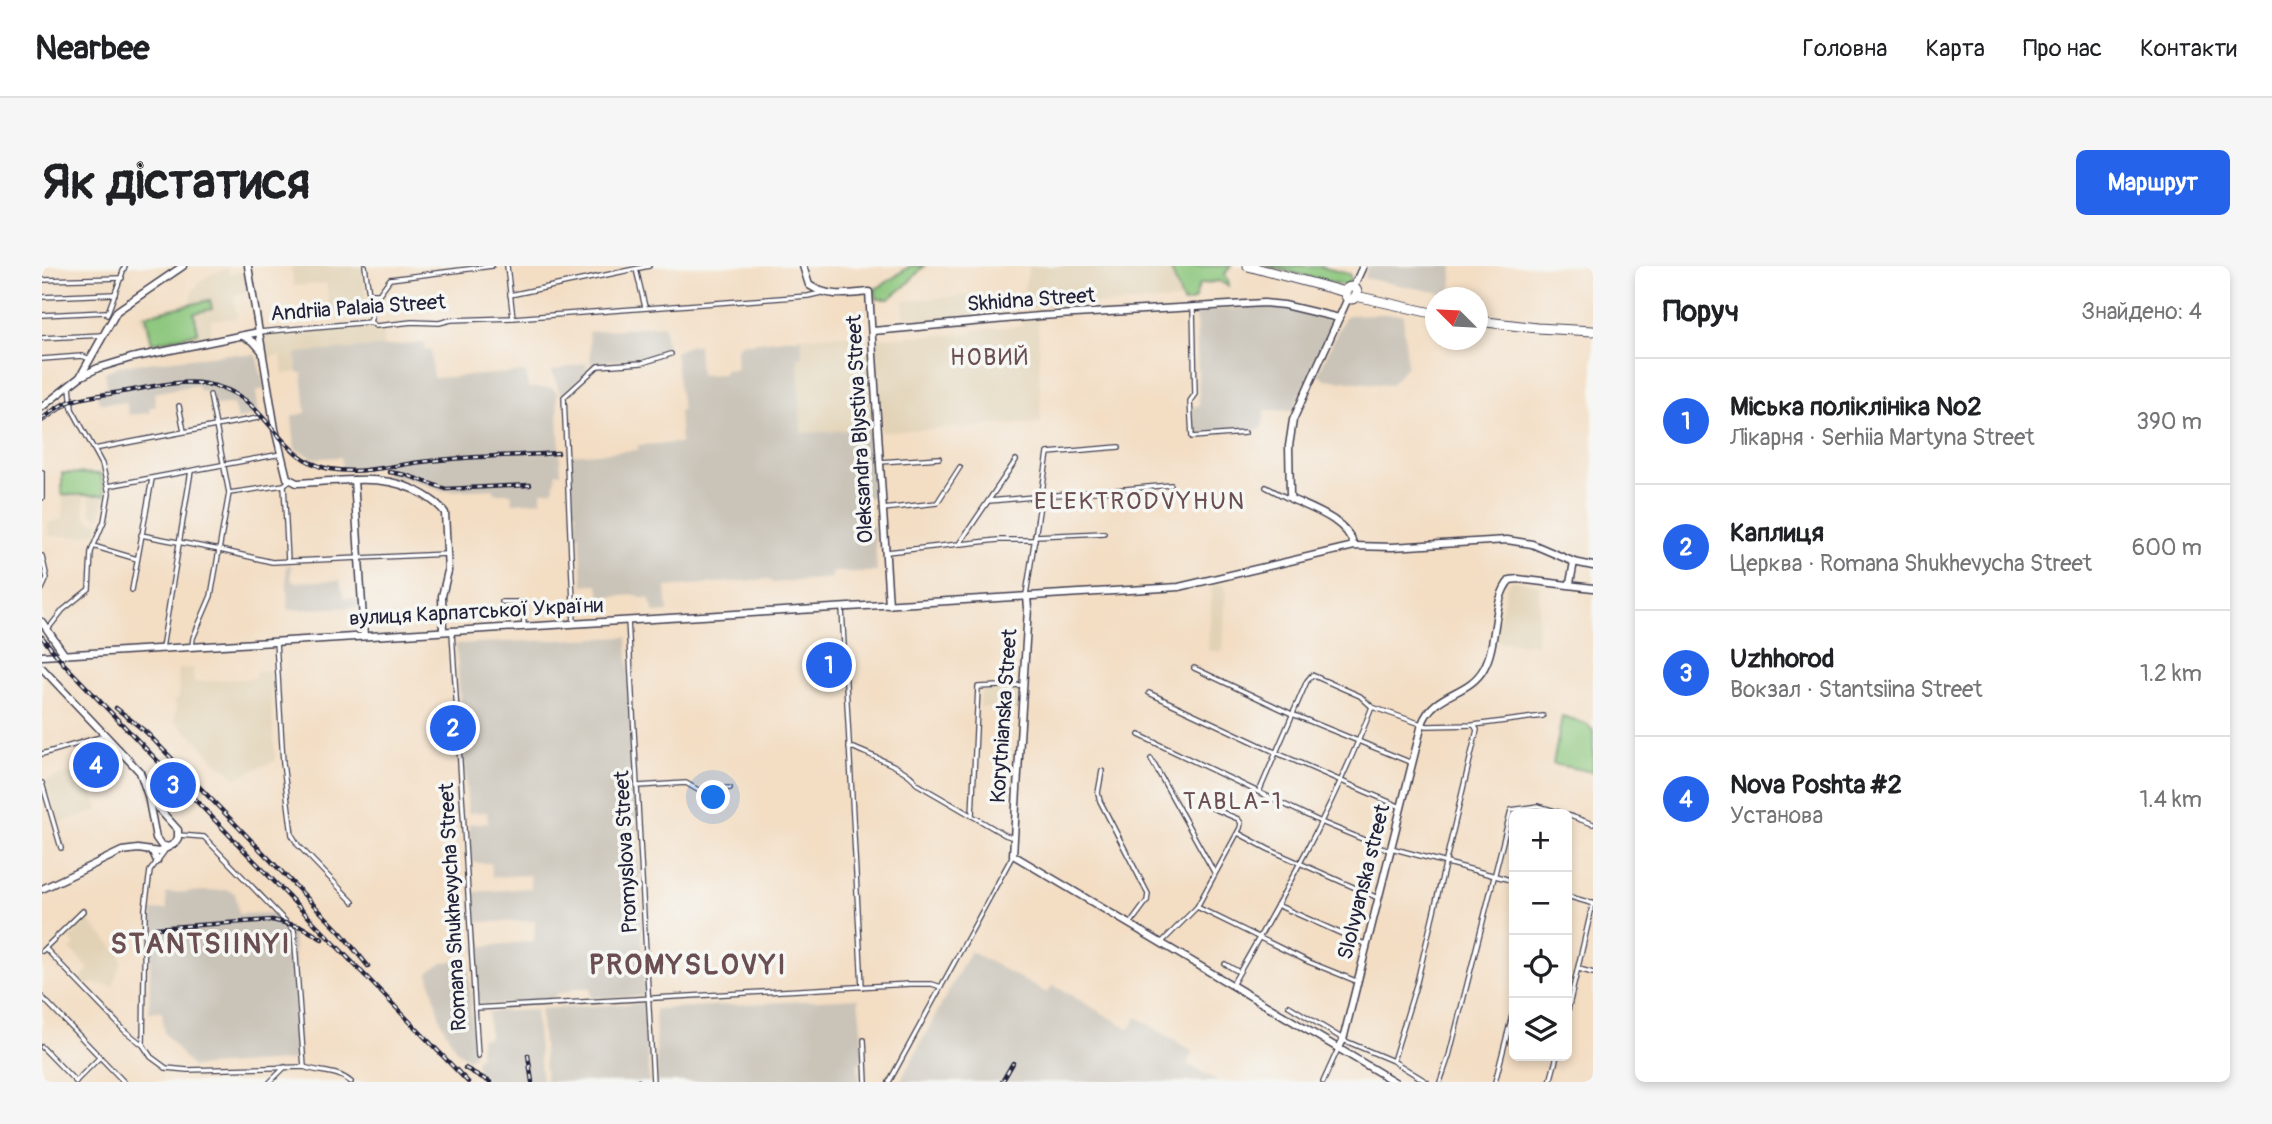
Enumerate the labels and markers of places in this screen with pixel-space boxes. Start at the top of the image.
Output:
pin: 1 [806,639,852,691]
pin: 2 [430,702,476,754]
pin: 4 [73,739,119,791]
pin: 3 [150,759,196,811]

